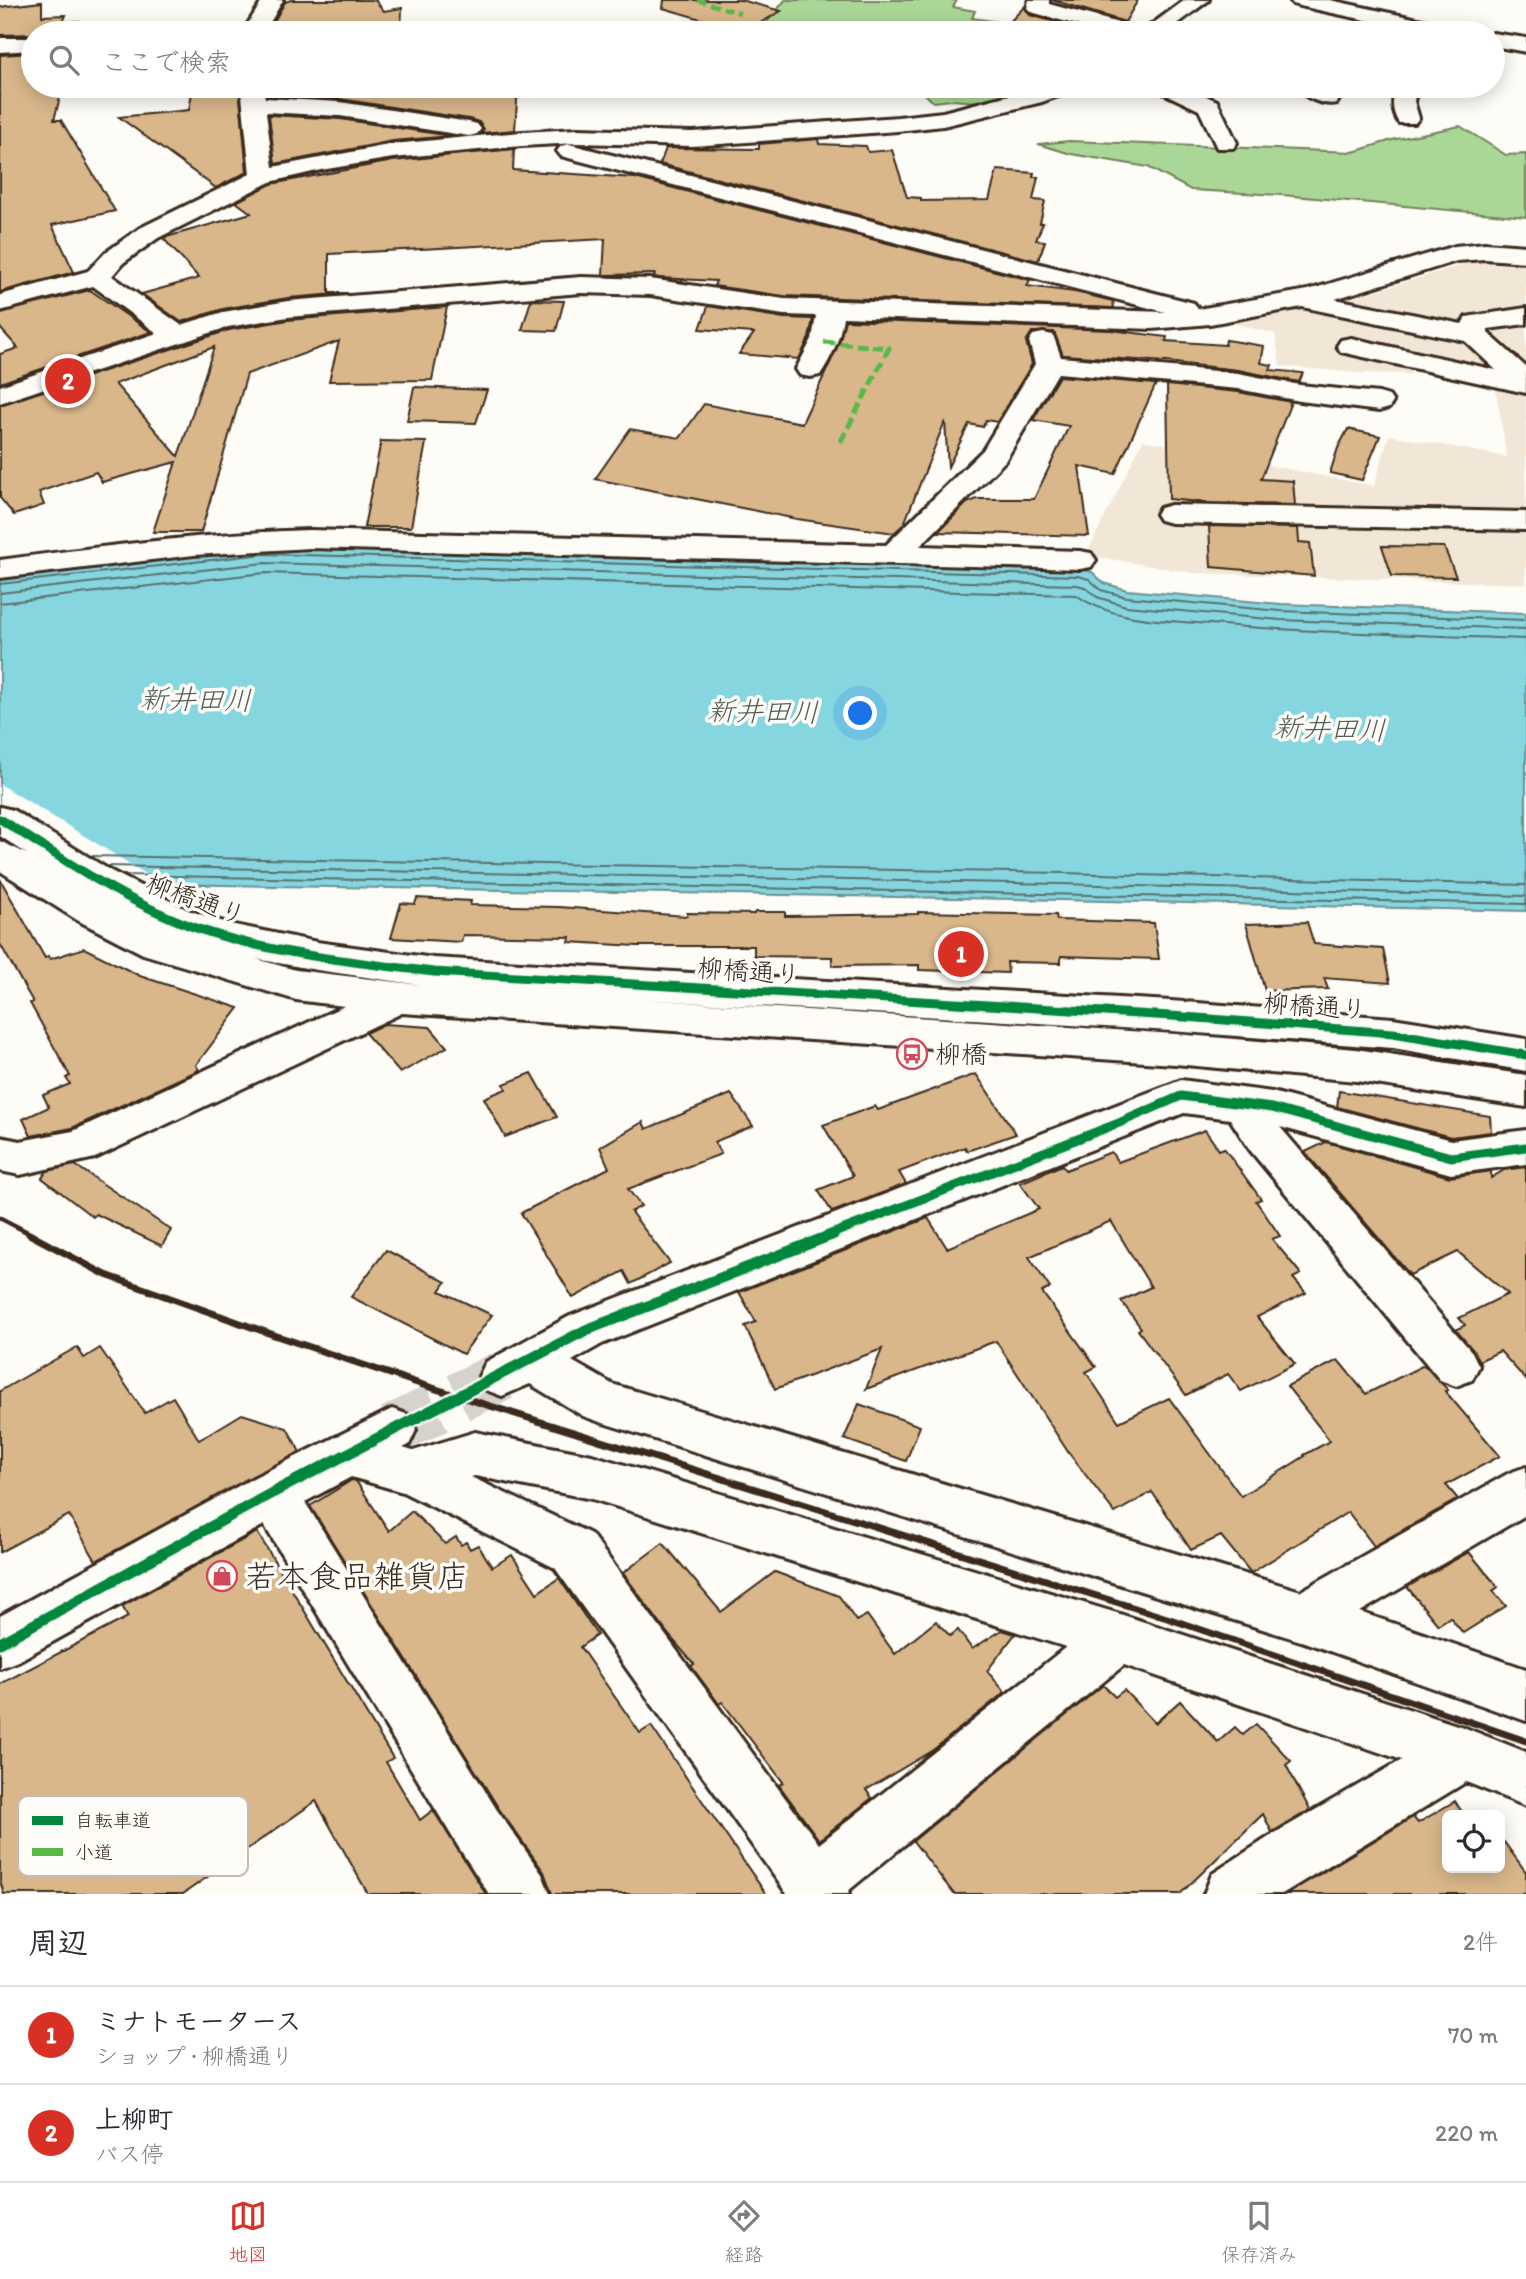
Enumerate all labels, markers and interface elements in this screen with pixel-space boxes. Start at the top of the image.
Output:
search box [21,21,1505,98]
icon: search [45,41,83,79]
text: ここで検索 [101,46,231,78]
pin: 2 [45,355,91,407]
water label: 新井田川 [140,681,252,717]
water label: 新井田川 [707,693,819,729]
your location [843,696,877,730]
water label: 新井田川 [1273,709,1387,747]
street label: 柳橋通り [142,866,250,932]
pin: 1 [938,928,984,980]
street label: 柳橋通り [696,951,802,991]
street label: 柳橋通り [1262,986,1368,1026]
bus stop icon: 柳橋 [895,1037,929,1071]
place label: 柳橋 [935,1038,987,1070]
place label: 若本食品雑貨店 [245,1557,469,1595]
shop icon: 若本食品雑貨店 [205,1559,239,1593]
legend [18,1796,248,1876]
text: 自転車道 [75,1809,151,1832]
map controls [1442,1810,1505,1873]
button: locate [1442,1810,1505,1873]
text: 小道 [75,1841,113,1864]
text: 周辺 [28,1924,88,1961]
text: 2件 [1463,1928,1498,1956]
text: ミナトモータース [95,2005,301,2037]
text: 1 [46,2021,56,2049]
text: 70 m [1448,2021,1498,2049]
text: ショップ · 柳橋通り [95,2042,294,2070]
text: 上柳町 [95,2103,173,2135]
text: 2 [45,2119,57,2147]
text: 220 m [1435,2119,1498,2147]
text: バス停 [95,2140,164,2168]
tab: 地図 [229,2197,267,2266]
tab: 経路 [725,2197,763,2266]
tab: 保存済み [1221,2197,1297,2266]

